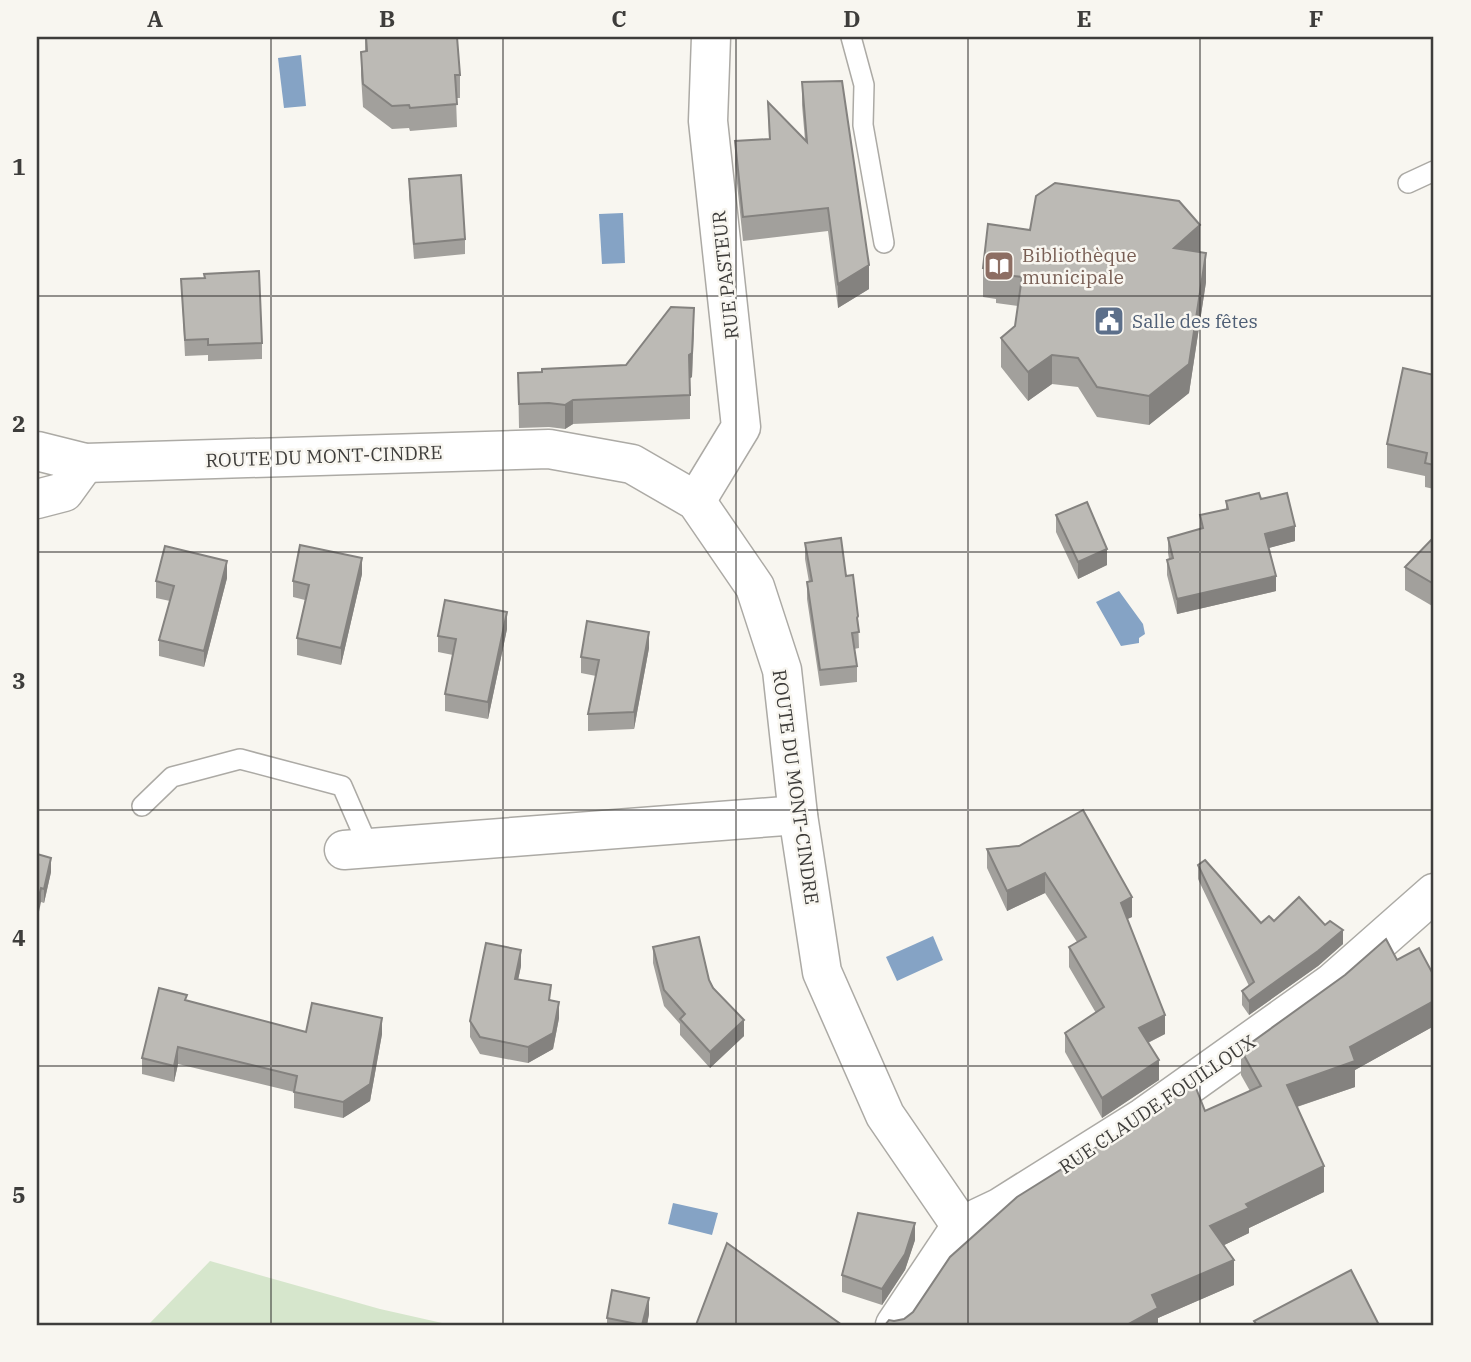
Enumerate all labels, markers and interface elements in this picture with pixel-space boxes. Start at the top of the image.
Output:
text: A [147,3,163,33]
text: B [379,3,395,33]
text: C [611,3,627,33]
text: D [843,3,861,33]
text: E [1076,3,1092,33]
text: F [1309,3,1323,33]
text: 1 [12,151,26,181]
street label: RUE PASTEUR [706,209,744,341]
place label: Bibliothèque municipale [1022,243,1137,289]
library icon: Bibliothèque municipale [982,249,1016,283]
public building icon: Salle des fêtes [1092,304,1126,338]
place label: Salle des fêtes [1132,309,1258,333]
text: 2 [12,408,26,438]
street label: ROUTE DU MONT-CINDRE [205,440,443,472]
text: 3 [12,665,26,695]
street label: ROUTE DU MONT-CINDRE [768,668,824,906]
text: 4 [12,922,26,952]
street label: RUE CLAUDE FOUILLOUX [1054,1029,1260,1179]
text: 5 [12,1179,26,1209]

